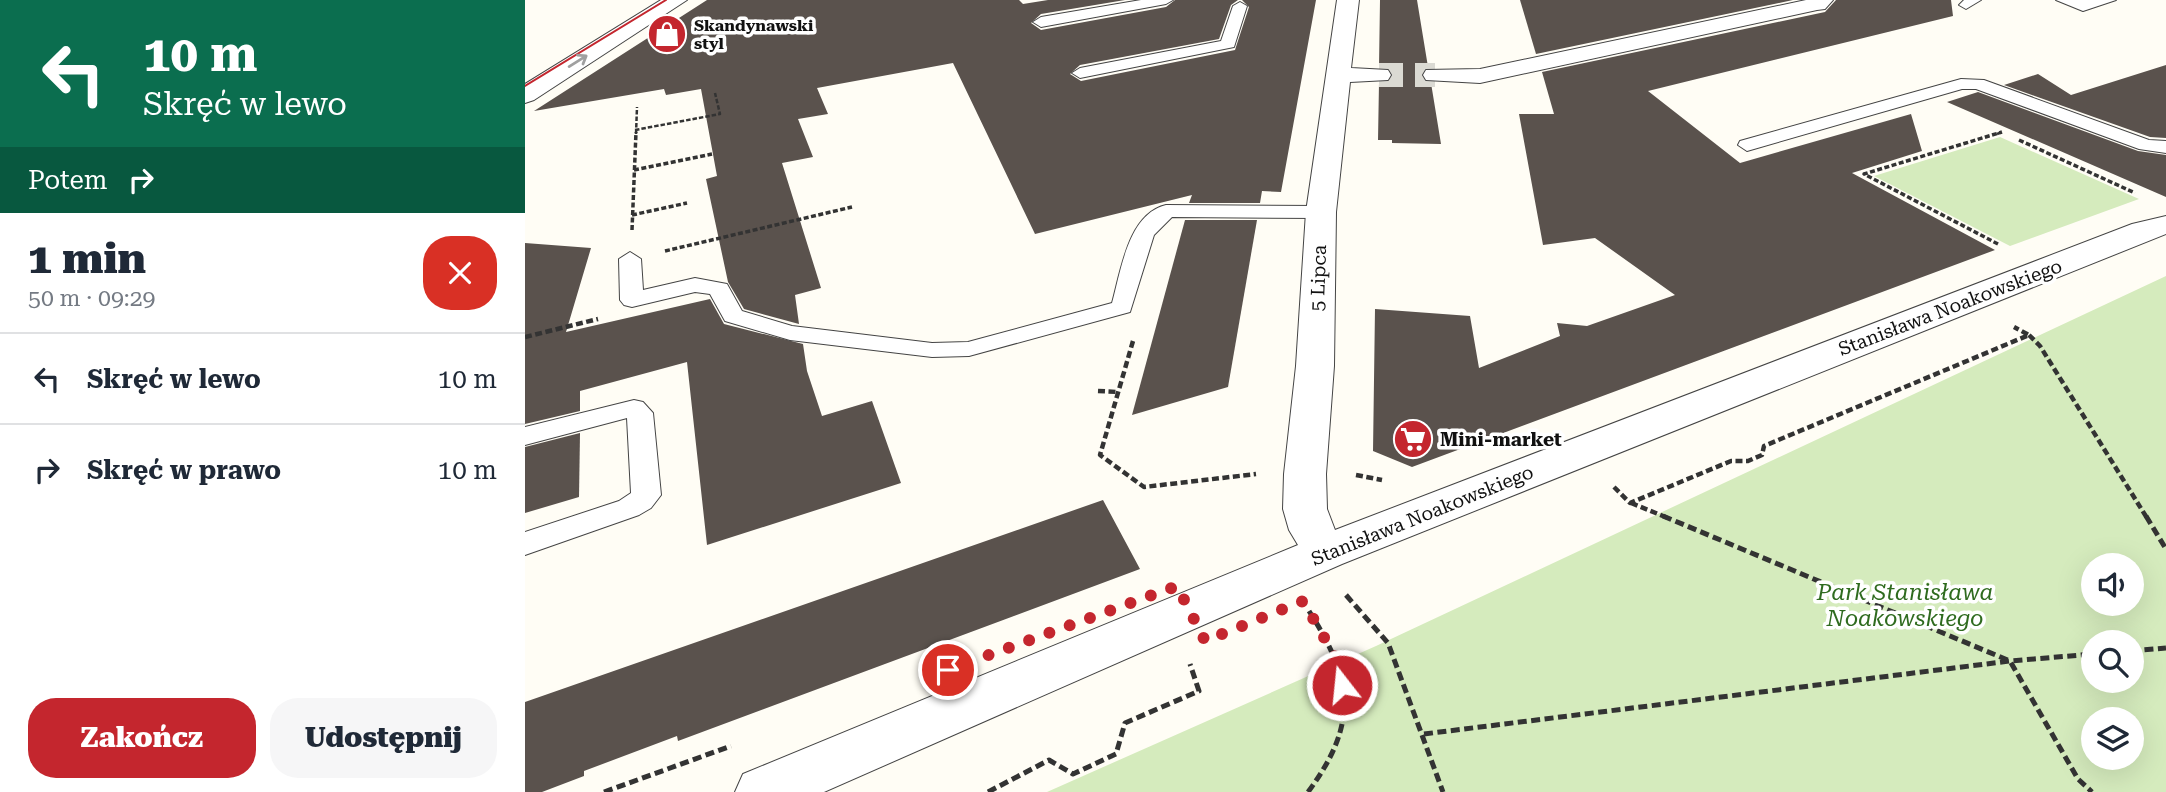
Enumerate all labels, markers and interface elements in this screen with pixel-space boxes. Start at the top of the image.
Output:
shop icon: Skandynawski styl [646,13,688,55]
place label: Skandynawski styl [694,16,814,53]
text: 10 m [143,26,258,83]
icon: left [28,28,119,119]
one-way arrow [568,54,587,69]
text: Skręć w lewo [143,85,347,123]
icon: right [122,161,160,199]
text: Potem [28,165,108,195]
text: 1 min [28,234,146,283]
button: close [423,236,497,310]
street label: 5 Lipca [1306,244,1331,312]
street label: Stanisława Noakowskiego [1835,254,2065,361]
text: 50 m · 09:29 [28,285,155,312]
icon: left [28,360,66,398]
text: Skręć w lewo [87,364,261,394]
text: 10 m [438,364,497,394]
supermarket icon: Mini-market [1392,418,1434,460]
place label: Mini-market [1440,428,1562,451]
icon: right [28,451,66,489]
text: Skręć w prawo [87,455,281,485]
text: 10 m [438,455,497,485]
street label: Stanisława Noakowskiego [1308,460,1537,571]
map controls [2081,553,2144,770]
button: sound [2081,553,2144,616]
park label: Park Stanisława Noakowskiego [1816,579,1993,632]
button: search [2081,630,2144,693]
pin [918,640,978,700]
position arrow [1305,648,1379,722]
icon: arrive [929,651,967,689]
button: Zakończ [28,698,256,778]
button: Udostępnij [270,698,497,778]
button: layers [2081,707,2144,770]

